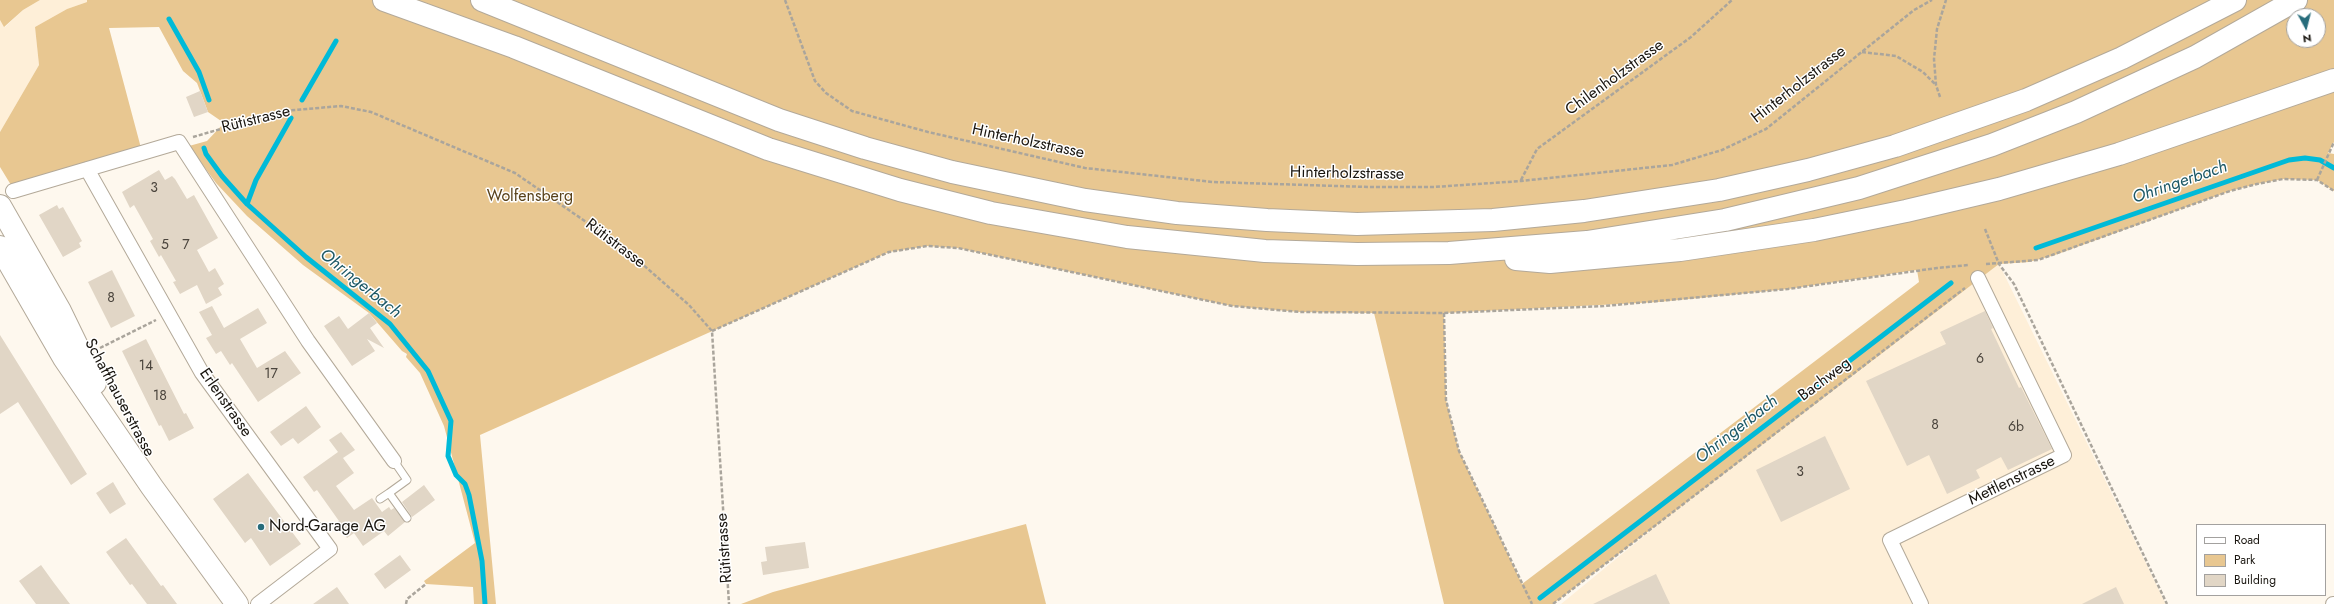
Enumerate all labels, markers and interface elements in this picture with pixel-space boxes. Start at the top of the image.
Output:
north arrow [2286,8,2326,48]
text: N [2302,30,2313,47]
street label: Chilenholzstrasse [1562,36,1668,120]
street label: Hinterholzstrasse [1748,42,1850,128]
street label: Rütistrasse [220,102,292,138]
street label: Hinterholzstrasse [970,121,1086,163]
water label: Ohringerbach [2130,157,2230,209]
street label: Hinterholzstrasse [1290,163,1404,185]
house number: 3 [150,181,158,197]
park label: Wolfensberg [487,187,573,207]
street label: Rütistrasse [581,215,649,273]
house number: 5 [161,238,169,254]
house number: 7 [182,238,190,254]
water label: Ohringerbach [315,245,405,323]
house number: 8 [107,291,115,307]
street label: Schaffhauserstrasse [80,336,158,460]
house number: 6 [1976,352,1984,368]
street label: Bachweg [1795,354,1855,406]
house number: 14 [139,359,153,375]
street label: Erlenstrasse [194,365,256,441]
house number: 17 [264,367,278,383]
house number: 18 [153,389,167,405]
water label: Ohringerbach [1692,391,1782,469]
house number: 8 [1931,418,1939,434]
house number: 6b [2008,420,2024,436]
street label: Mettlenstrasse [1966,452,2058,510]
house number: 3 [1796,465,1804,481]
street label: Rütistrasse [713,512,737,584]
place label: Nord-Garage AG [269,517,386,537]
marker: Nord-Garage AG [256,522,266,532]
legend [2196,524,2326,596]
text: Road [2234,531,2260,549]
text: Park [2234,551,2255,569]
text: Building [2234,571,2276,589]

